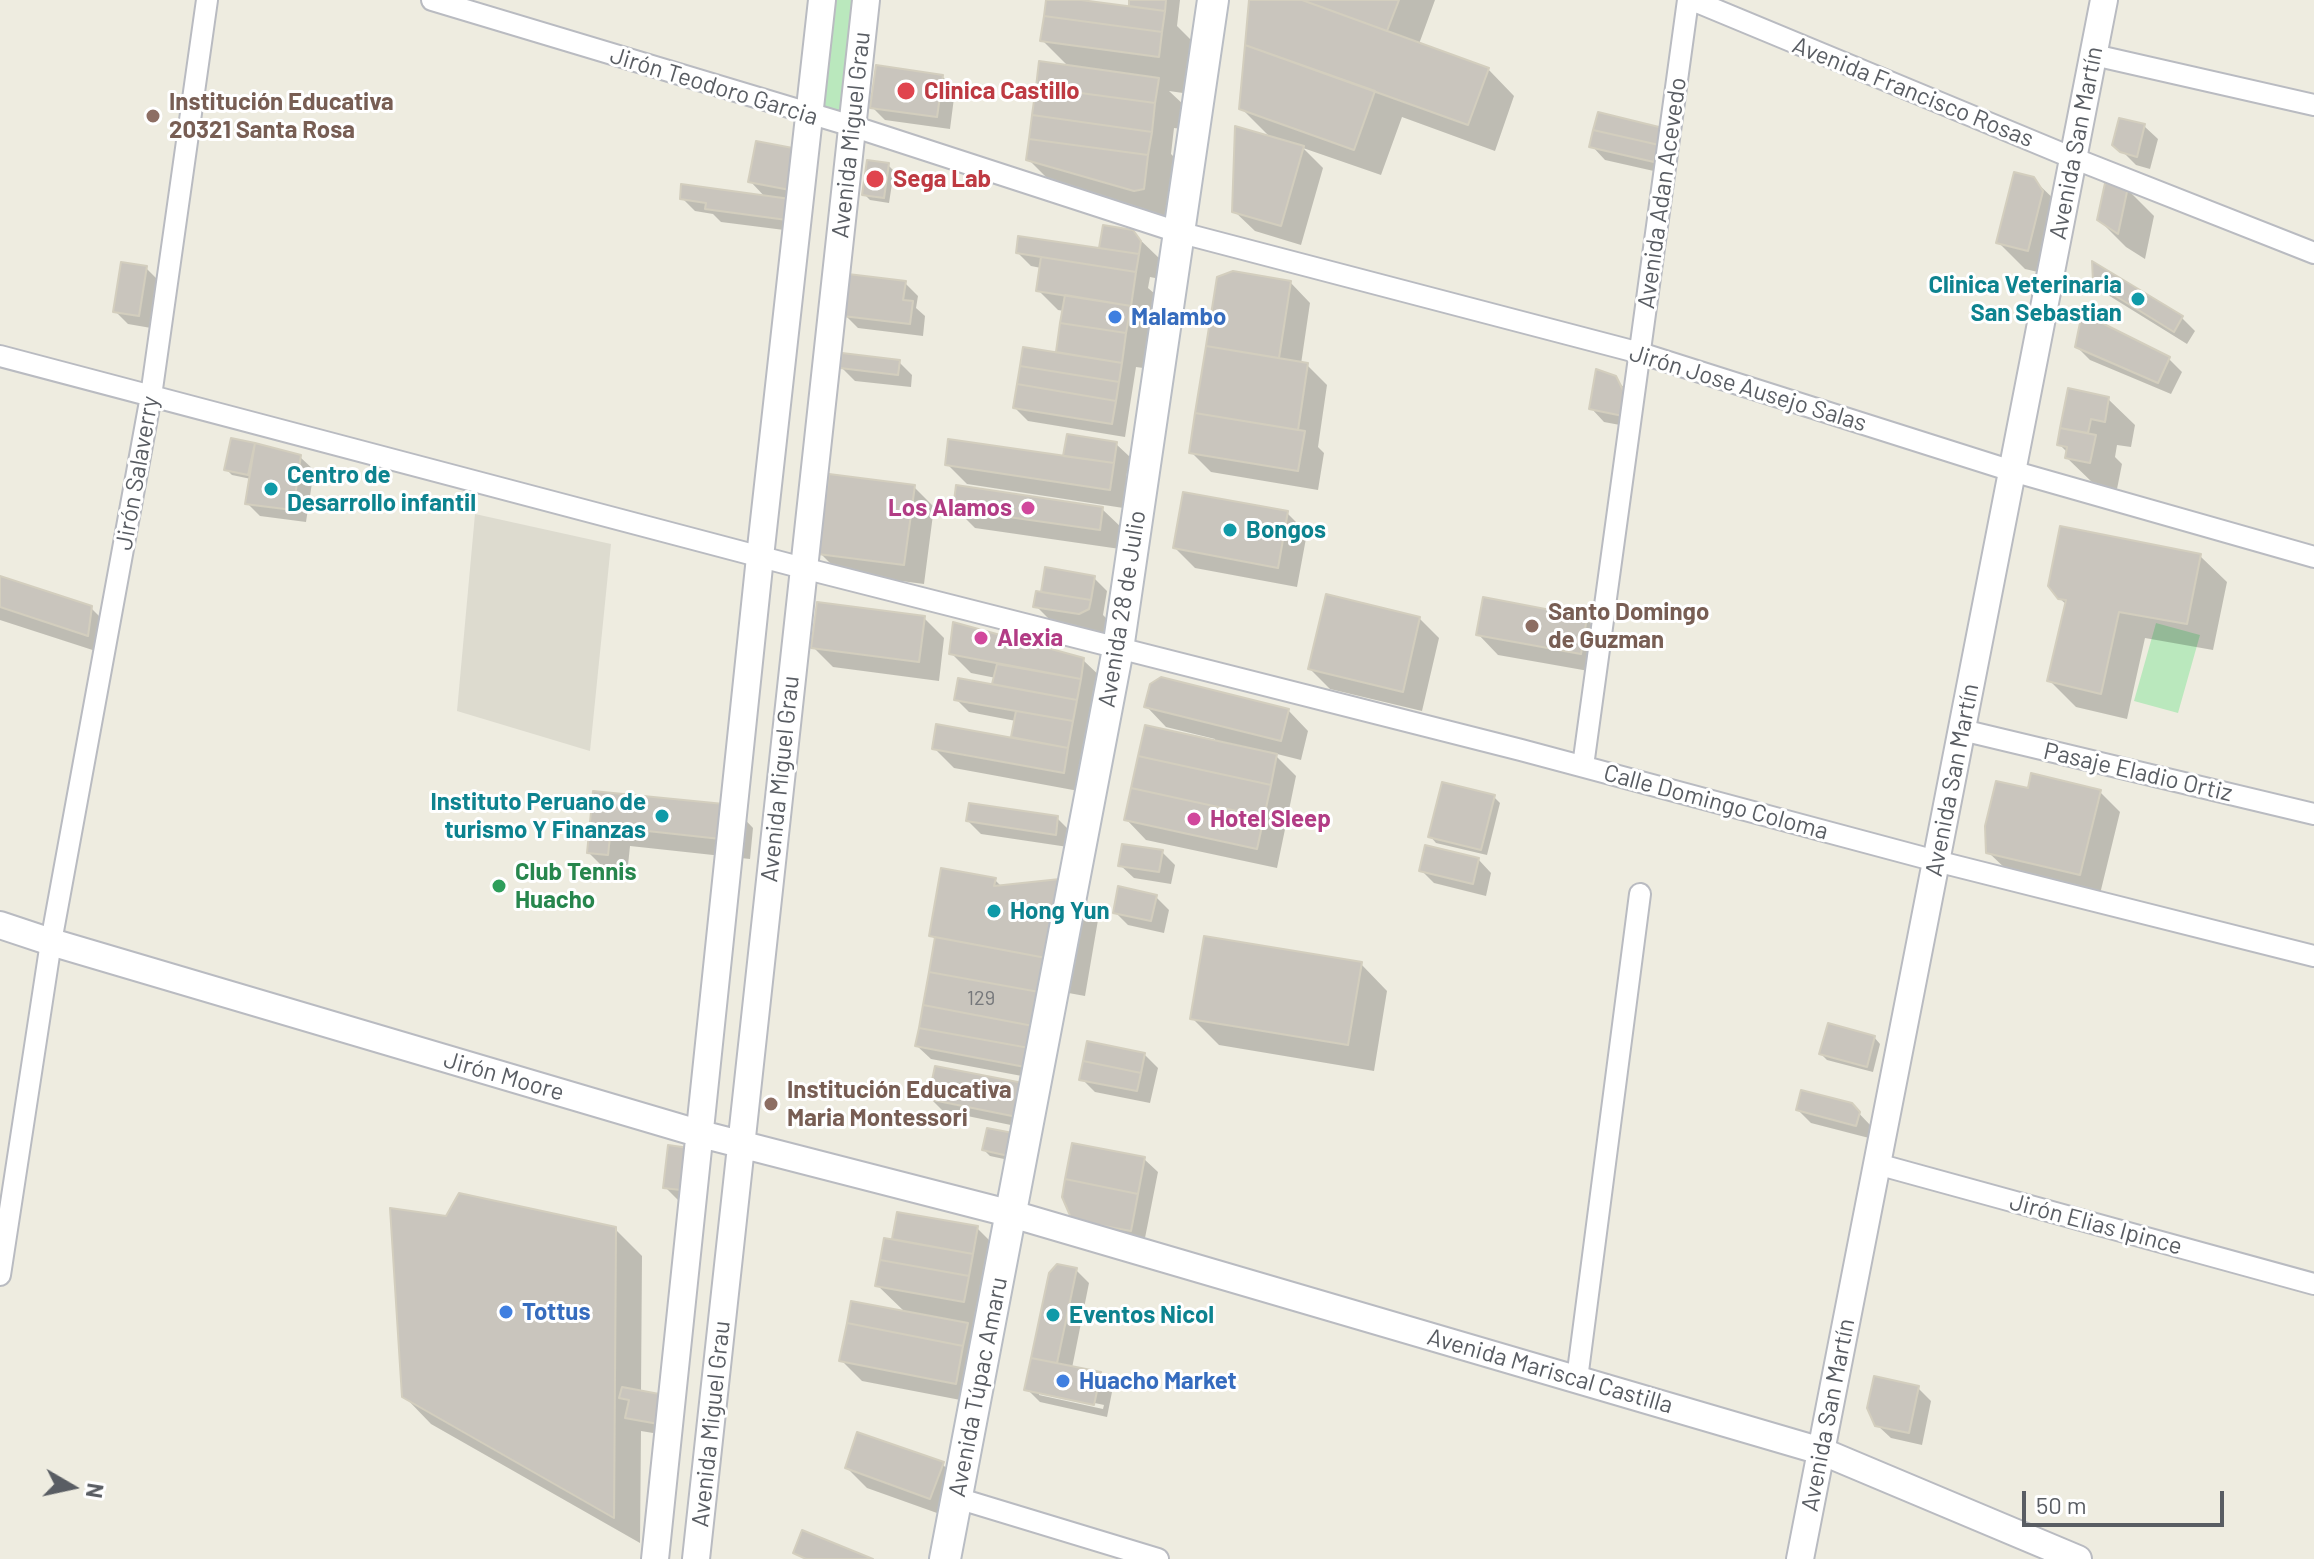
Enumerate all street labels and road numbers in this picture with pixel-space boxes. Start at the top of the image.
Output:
street label: Avenida Miguel Grau [826,30,876,240]
street label: Avenida Francisco Rosas [1788,30,2038,154]
street label: Jirón Teodoro Garcia [607,41,821,131]
street label: Avenida San Martín [2043,44,2109,242]
street label: Avenida Adan Acevedo [1632,75,1692,311]
street label: Jirón Jose Ausejo Salas [1626,338,1870,438]
street label: Jirón Salaverry [109,394,165,552]
street label: Avenida 28 de Julio [1092,508,1152,710]
street label: Avenida Miguel Grau [755,674,805,884]
street label: Avenida San Martín [1919,681,1985,879]
street label: Pasaje Eladio Ortiz [2041,736,2235,808]
street label: Calle Domingo Coloma [1601,758,1831,846]
street label: Jirón Moore [440,1045,568,1107]
street label: Jirón Elias Ipince [2007,1187,2185,1261]
street label: Avenida Túpac Amaru [943,1275,1013,1499]
street label: Avenida San Martín [1795,1316,1861,1514]
street label: Avenida Miguel Grau [686,1319,736,1529]
street label: Avenida Mariscal Castilla [1424,1322,1676,1420]

